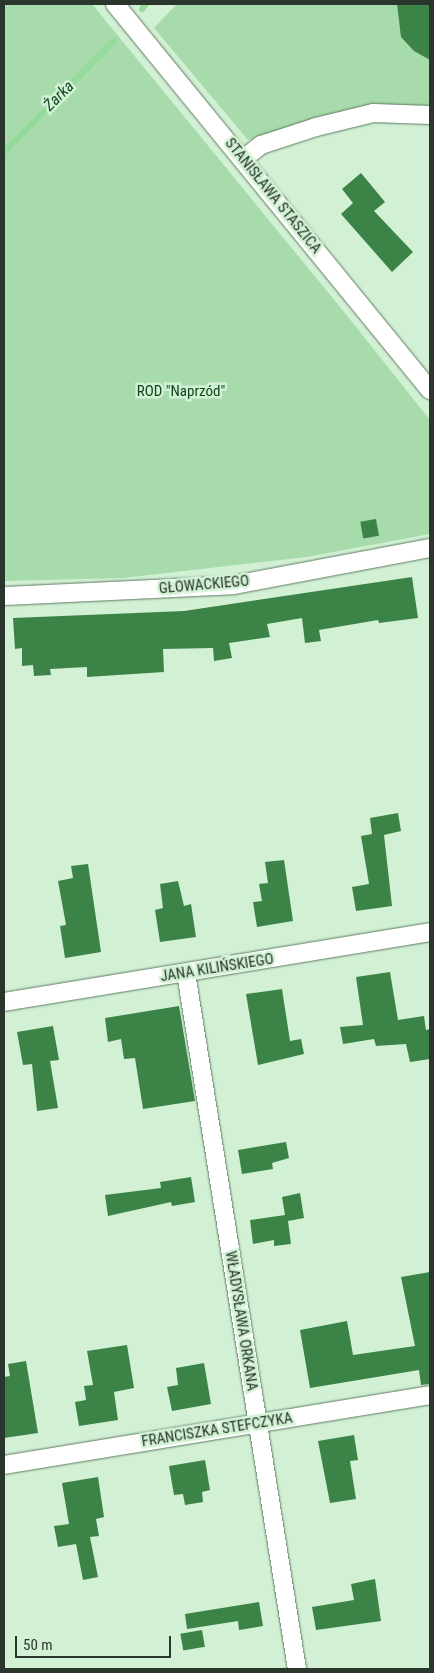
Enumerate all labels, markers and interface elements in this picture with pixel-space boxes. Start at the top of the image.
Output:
water label: Żarka [40,77,78,115]
street label: STANISŁAWA STASZICA [221,135,325,257]
park label: ROD "Naprzód" [137,383,225,401]
street label: GŁOWACKIEGO [158,572,250,598]
street label: JANA KILIŃSKIEGO [159,950,275,986]
street label: WŁADYSŁAWA ORKANA [221,1250,261,1392]
street label: FRANCISZKA STEFCZYKA [140,1409,294,1451]
scale bar [18,1626,174,1658]
text: 50 m [23,1636,53,1654]

